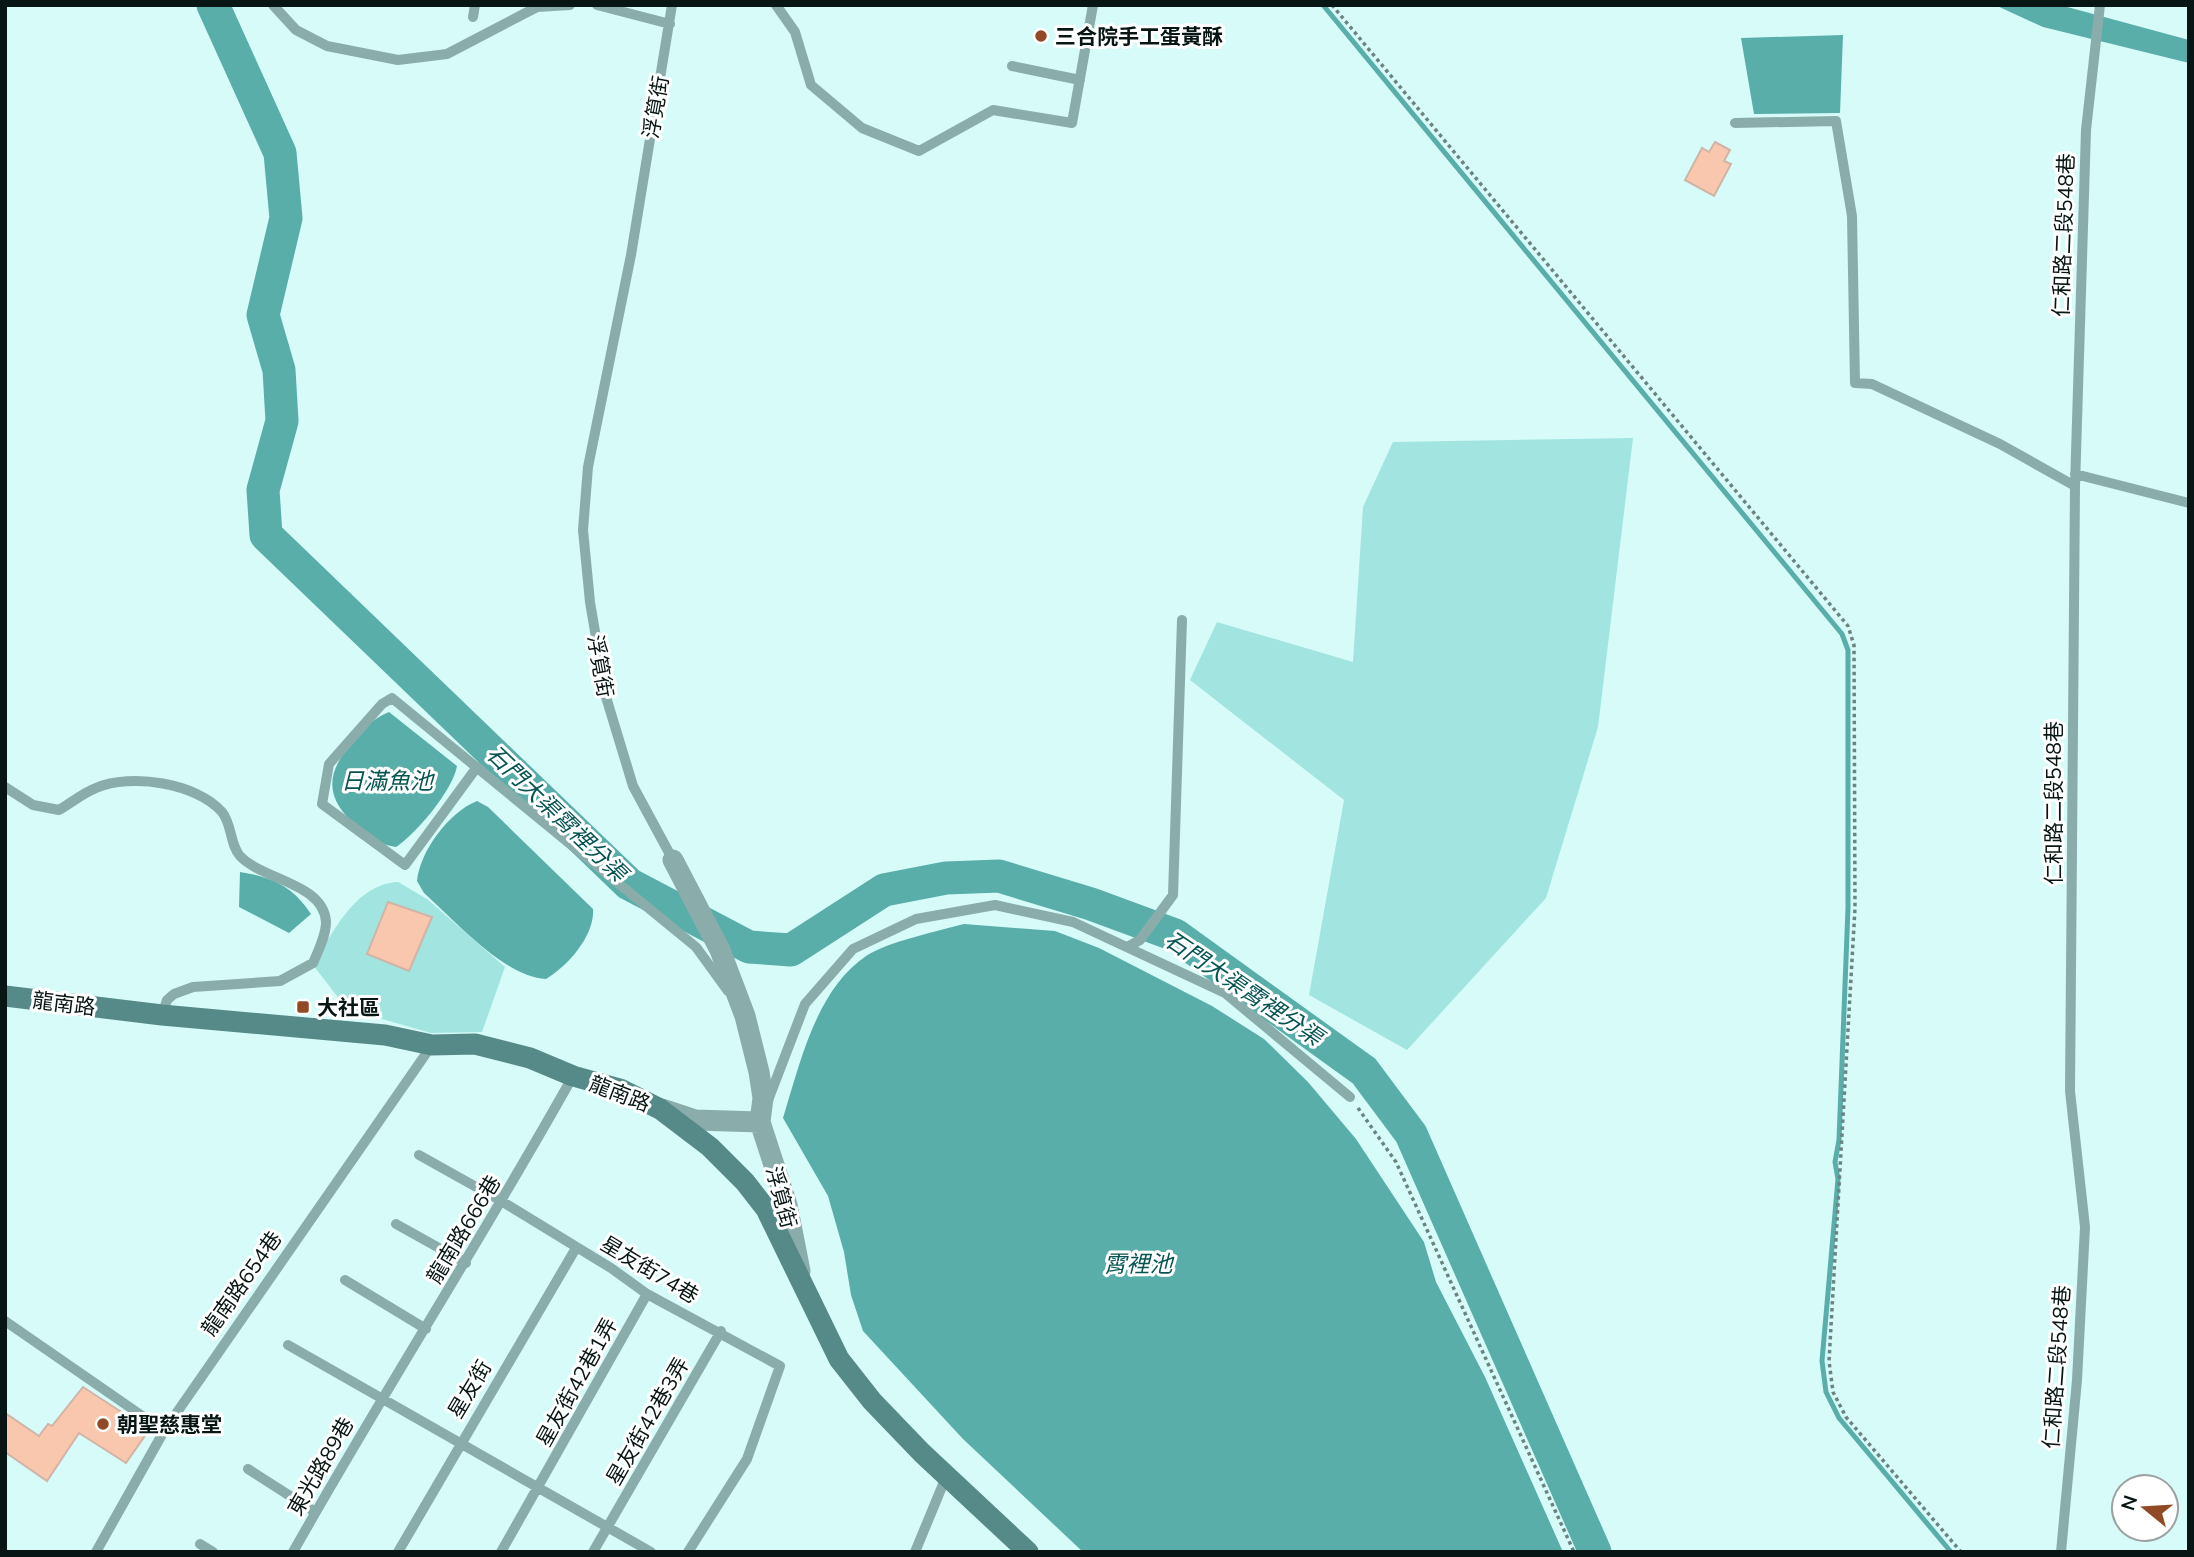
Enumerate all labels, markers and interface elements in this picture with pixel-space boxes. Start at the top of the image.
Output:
place label: 三合院手工蛋黃酥 [1055,23,1223,49]
marker: 三合院手工蛋黃酥 [1033,28,1049,44]
street label: 浮筧街 [637,74,673,140]
street label: 仁和路二段548巷 [2047,153,2079,317]
street label: 浮筧街 [583,633,619,699]
street label: 仁和路二段548巷 [2040,721,2066,885]
water label: 石門大渠霄裡分渠 [481,739,635,889]
water label: 日滿魚池 [341,766,435,795]
water label: 石門大渠霄裡分渠 [1160,925,1331,1053]
street label: 龍南路 [31,986,97,1020]
place label: 大社區 [317,994,380,1020]
marker: 大社區 [295,999,311,1015]
street label: 龍南路 [586,1070,654,1116]
street label: 浮筧街 [761,1163,803,1231]
street label: 龍南路666巷 [420,1170,506,1288]
street label: 龍南路654巷 [195,1226,287,1340]
street label: 星友街74巷 [597,1230,703,1308]
water label: 霄裡池 [1104,1249,1175,1278]
street label: 仁和路二段548巷 [2037,1284,2075,1450]
street label: 星友街42巷1弄 [530,1313,622,1451]
street label: 星友街42巷3弄 [600,1353,694,1489]
street label: 星友街 [442,1355,496,1423]
place label: 朝聖慈惠堂 [117,1411,222,1437]
street label: 東光路89巷 [281,1412,359,1520]
marker: 朝聖慈惠堂 [95,1416,111,1432]
north arrow [2110,1473,2180,1543]
text: N [2115,1492,2142,1513]

